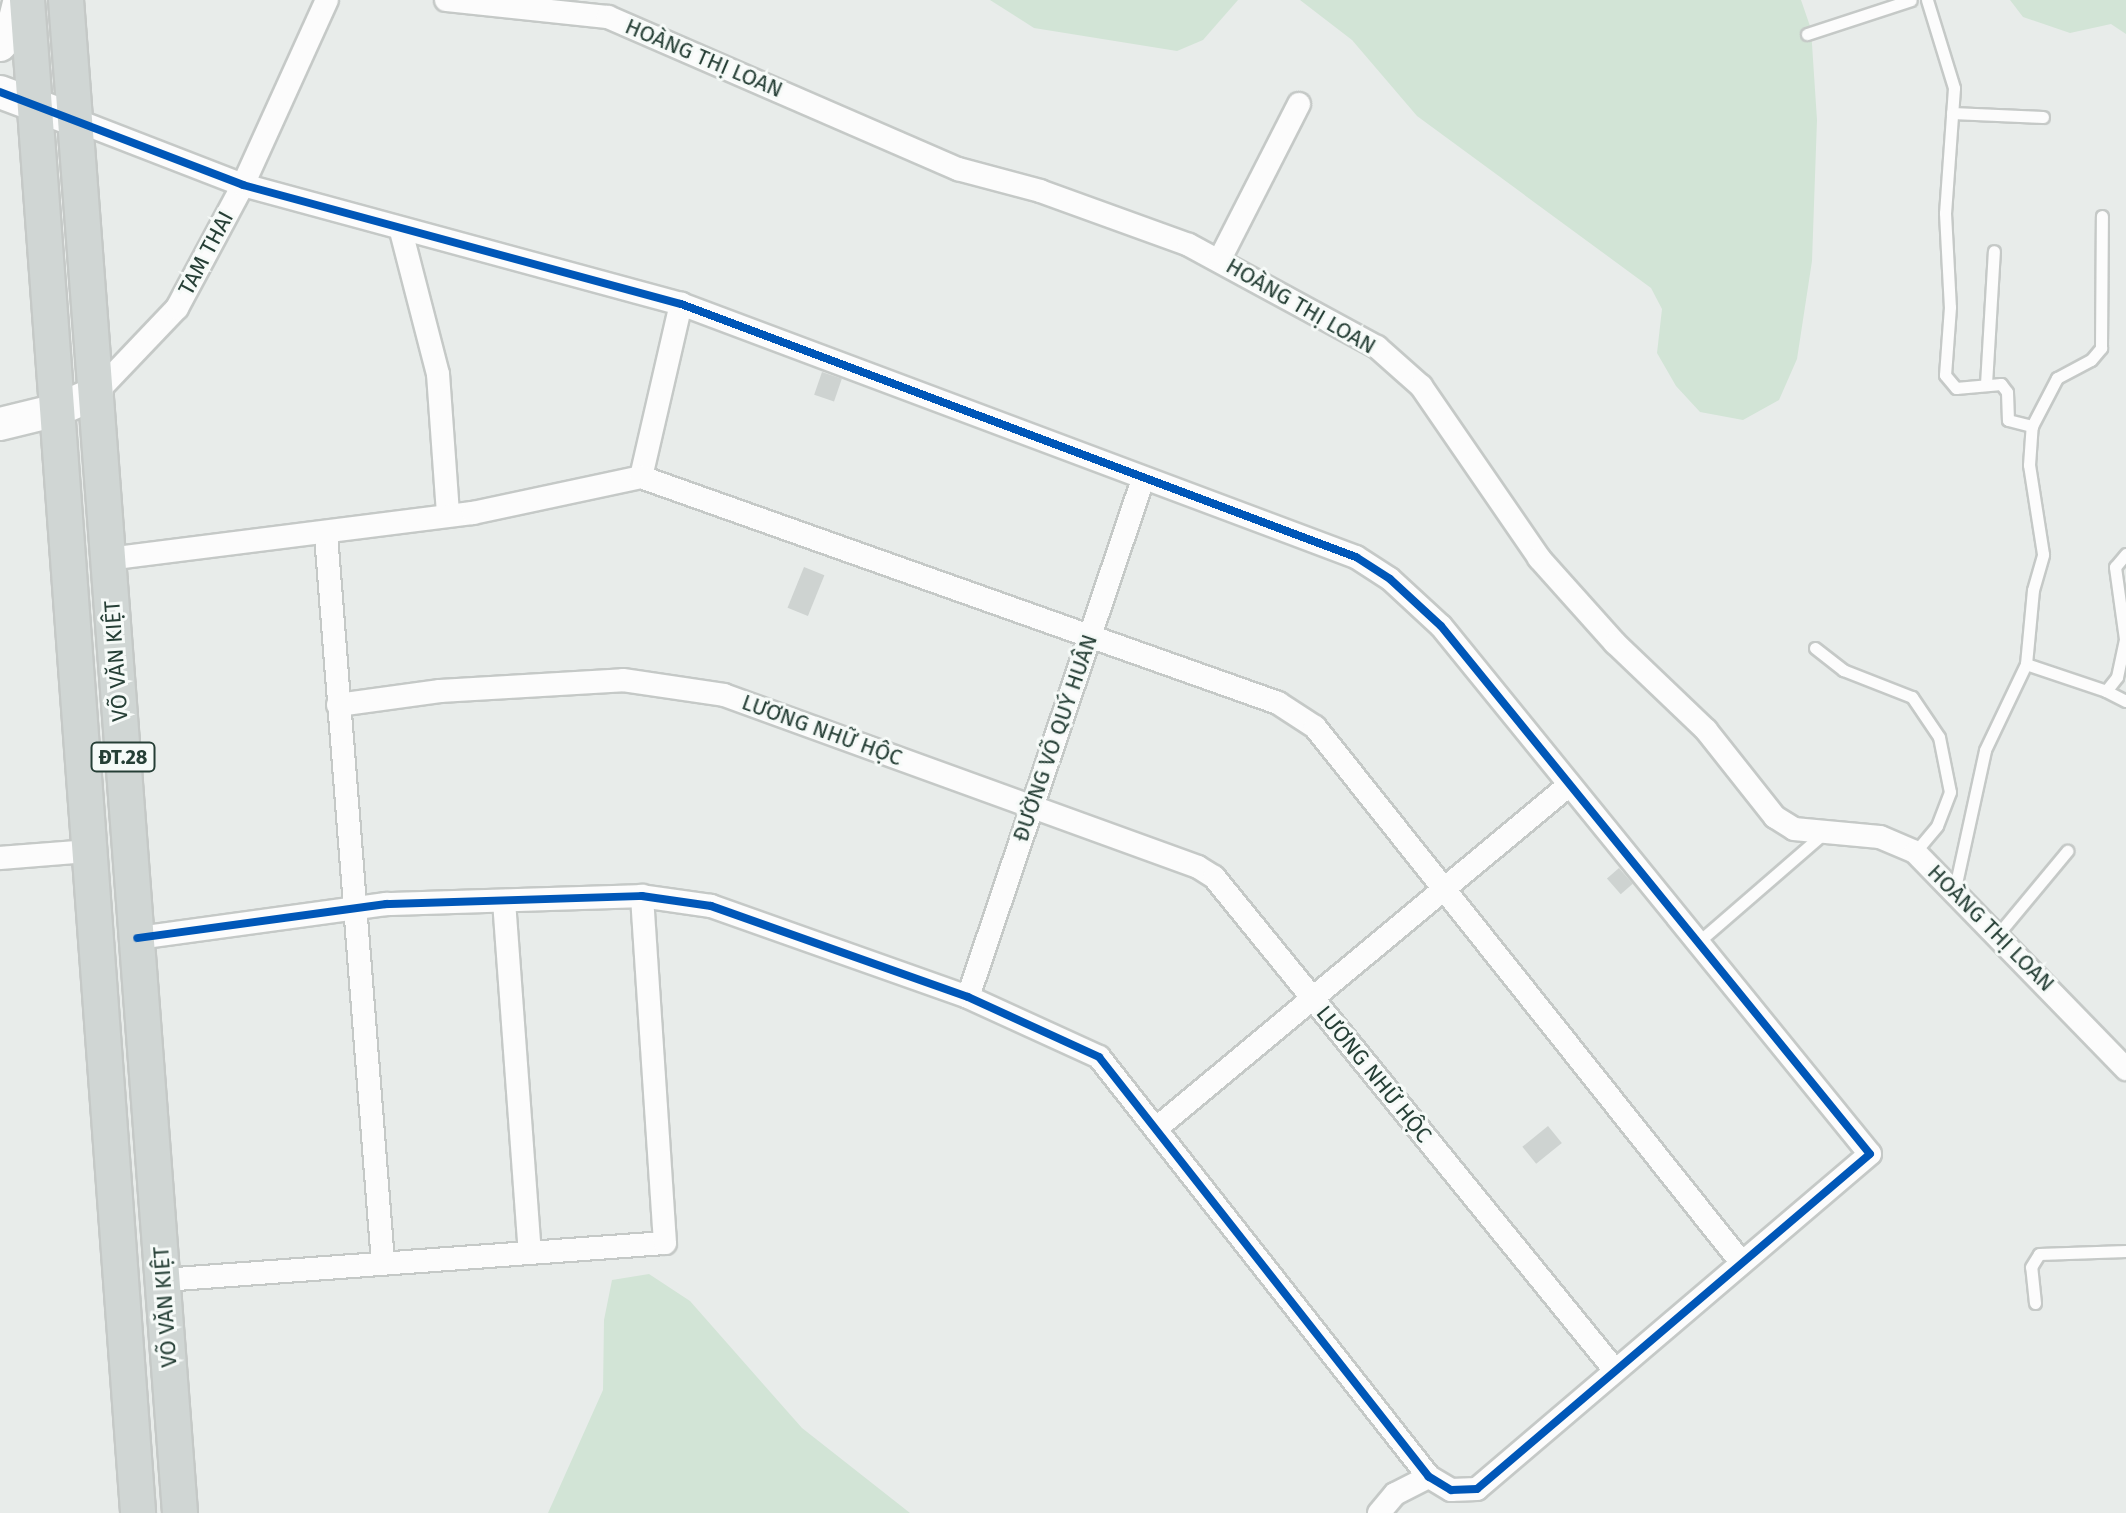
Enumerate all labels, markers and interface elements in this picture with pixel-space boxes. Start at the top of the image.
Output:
street label: HOÀNG THỊ LOAN [621,13,787,103]
street label: TAM THAI [173,207,239,299]
street label: HOÀNG THỊ LOAN [1221,252,1381,360]
street label: VÕ VĂN KIỆT [99,600,133,722]
street label: ĐƯỜNG VÕ QUÝ HUÂN [1007,631,1103,845]
street label: LƯƠNG NHỮ HỘC [738,689,906,771]
road number: ĐT.28 [89,741,157,773]
street label: HOÀNG THỊ LOAN [1922,859,2060,997]
street label: LƯƠNG NHỮ HỘC [1311,1000,1437,1148]
street label: VÕ VĂN KIỆT [148,1246,182,1368]

